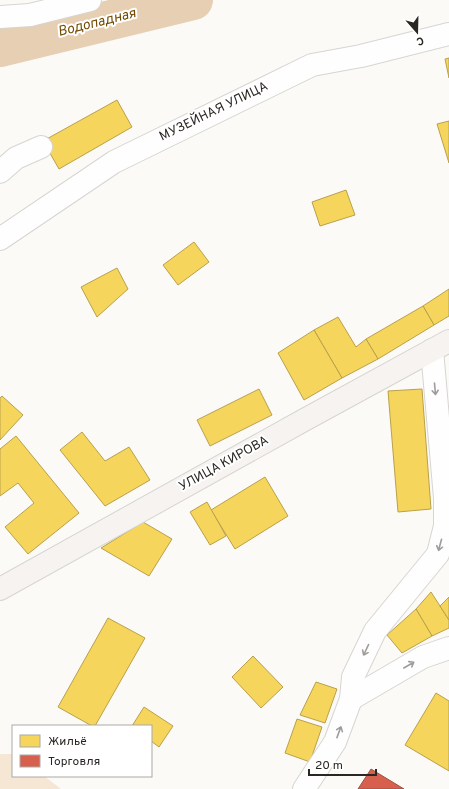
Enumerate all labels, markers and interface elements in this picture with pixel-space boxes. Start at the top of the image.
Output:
water label: Водопадная [56,5,139,41]
north arrow [397,12,437,52]
text: С [414,33,426,48]
street label: МУЗЕЙНАЯ УЛИЦА [156,77,271,145]
one-way arrow [432,382,439,395]
street label: УЛИЦА КИРОВА [176,433,272,495]
one-way arrow [436,539,443,552]
one-way arrow [361,644,369,656]
one-way arrow [403,661,415,669]
legend [12,725,152,777]
one-way arrow [335,726,343,738]
text: Жильё [48,734,87,750]
scale bar [309,751,376,777]
text: Торговля [48,754,100,770]
text: 20 m [315,758,343,774]

